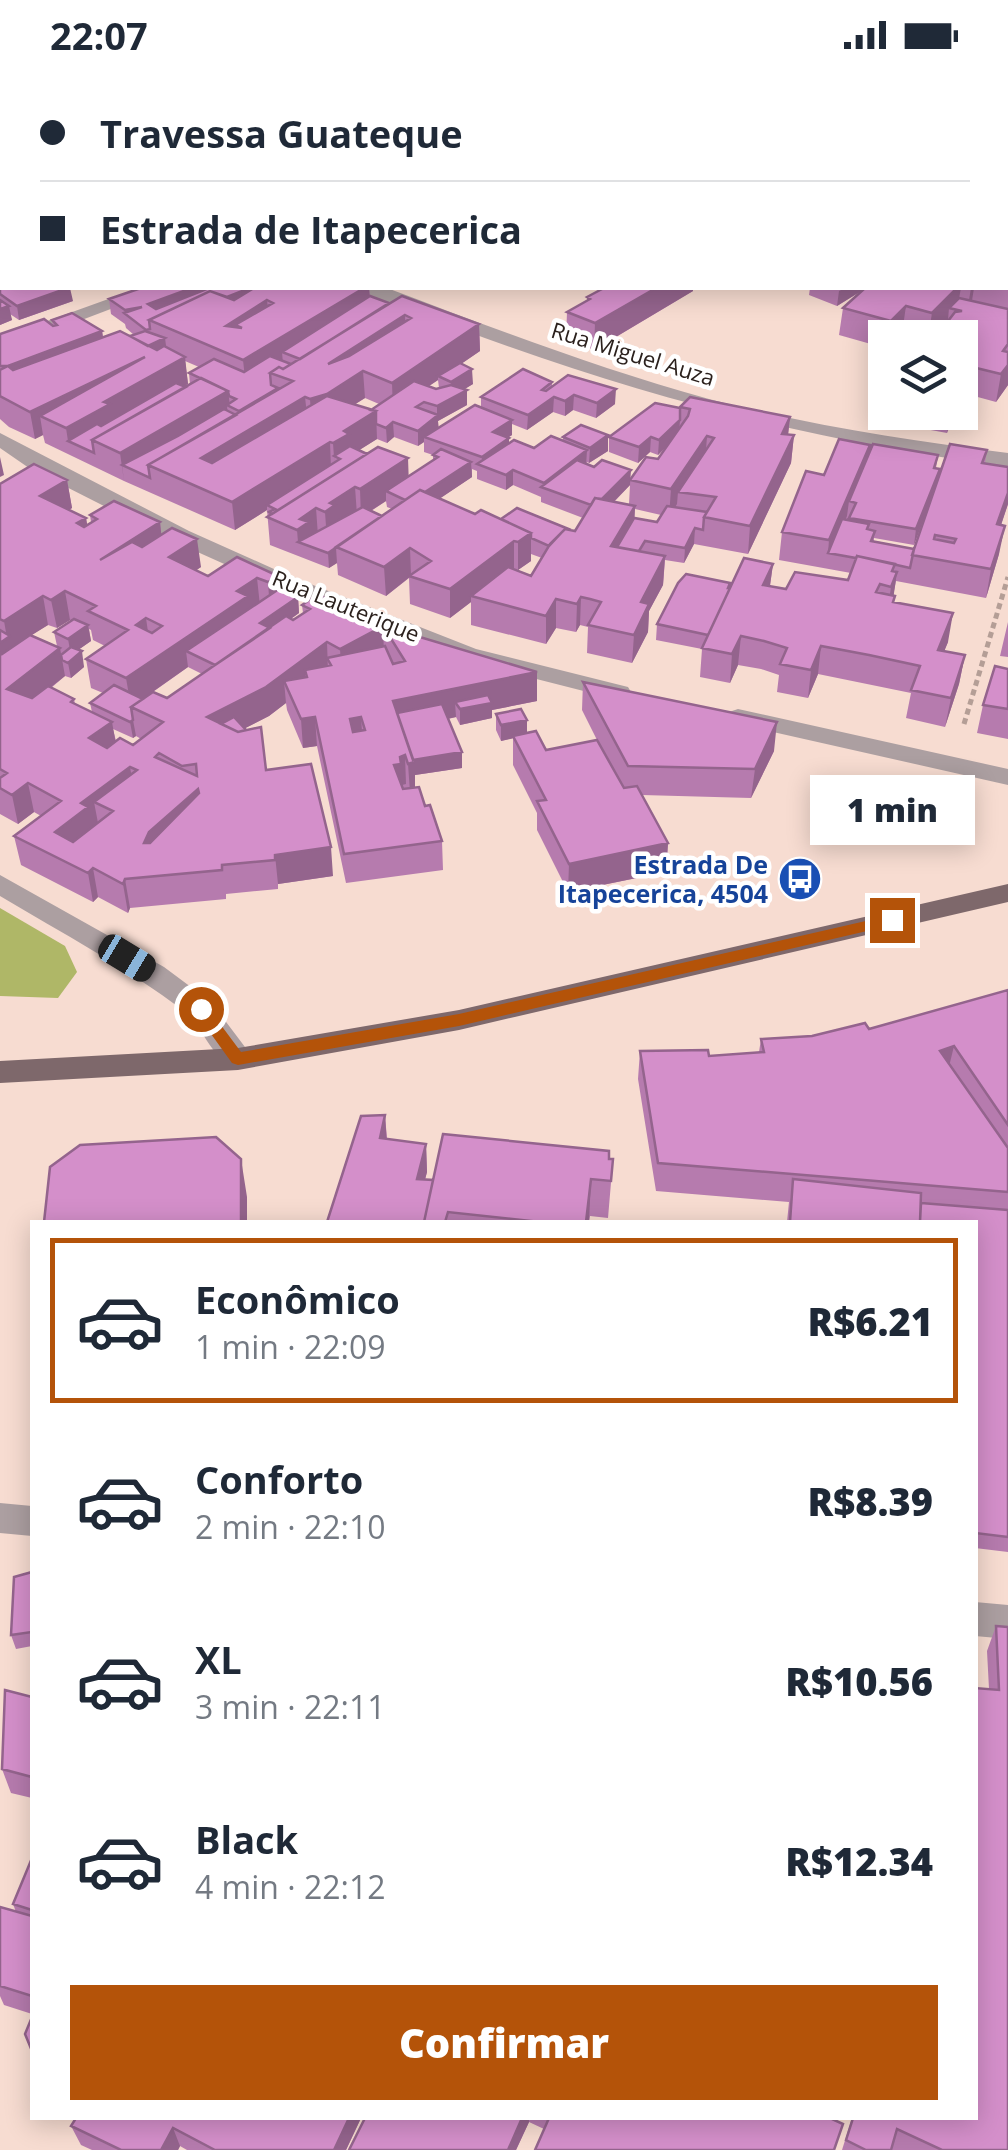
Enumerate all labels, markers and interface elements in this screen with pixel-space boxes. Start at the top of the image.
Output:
text: 22:07 [50,9,148,61]
text: Travessa Guateque [100,107,463,159]
text: Estrada de Itapecerica [100,203,522,255]
street label: Rua Miguel Auza [548,314,719,392]
map controls [868,320,978,430]
button: layers [868,320,978,430]
street label: Rua Lauterique [268,562,424,648]
callout: 1 min [810,775,974,845]
text: 1 min [847,788,938,831]
place label: Estrada De Itapecerica, 4504 [558,847,768,910]
bus stop icon: Estrada De Itapecerica, 4504 [777,856,823,902]
route end [870,898,915,943]
car [94,930,160,986]
route start [179,987,224,1032]
text: Econômico [195,1273,400,1325]
icon: car [75,1276,165,1366]
text: R$6.21 [808,1295,933,1347]
text: 1 min · 22:09 [195,1325,386,1368]
text: Conforto [195,1453,363,1505]
icon: car [75,1456,165,1546]
text: R$8.39 [808,1475,933,1527]
text: 2 min · 22:10 [195,1505,386,1548]
text: XL [195,1633,242,1685]
icon: car [75,1636,165,1726]
text: R$10.56 [785,1655,933,1707]
text: 3 min · 22:11 [195,1685,386,1728]
text: Black [195,1813,298,1865]
icon: car [75,1816,165,1906]
text: R$12.34 [785,1835,933,1887]
text: 4 min · 22:12 [195,1865,386,1908]
button: Confirmar [70,1985,938,2100]

